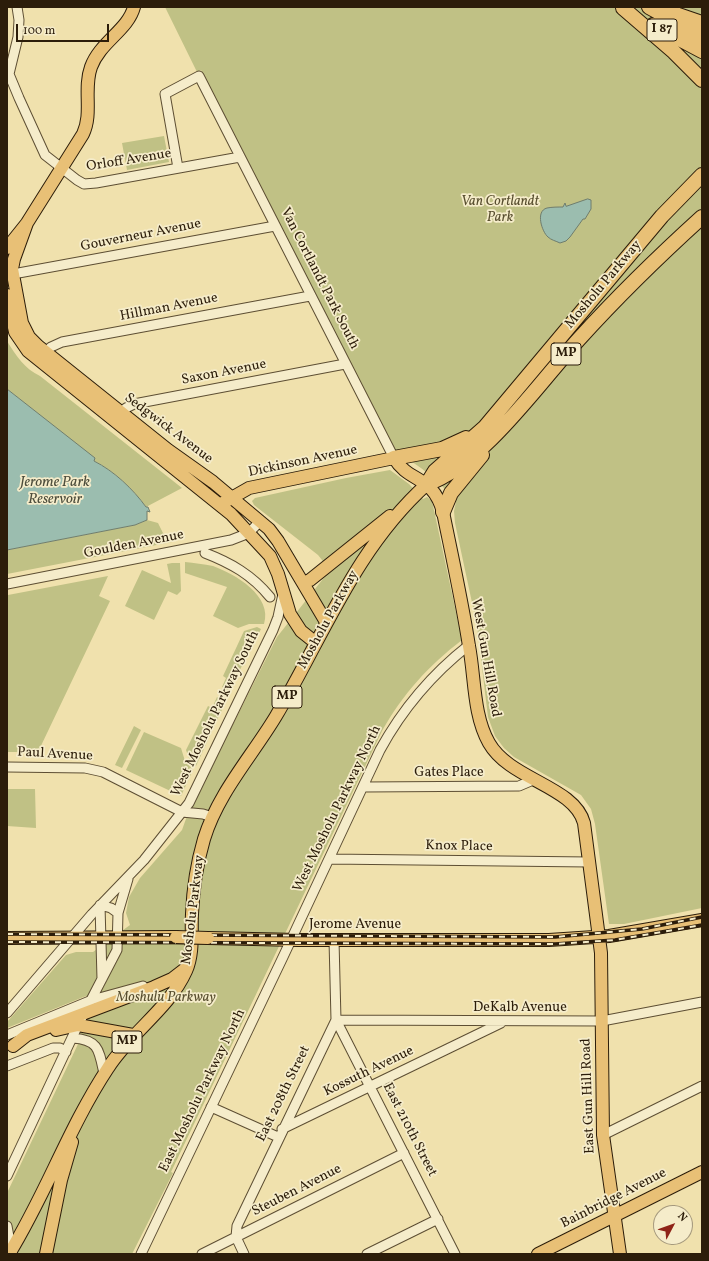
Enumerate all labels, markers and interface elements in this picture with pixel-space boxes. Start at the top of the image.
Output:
scale bar [18,16,111,42]
road number: I 87 [647,19,677,41]
text: 100 m [23,23,55,39]
street label: Orloff Avenue [85,146,173,176]
park label: Van Cortlandt Park [461,194,539,226]
street label: Van Cortlandt Park South [276,205,362,353]
street label: Gouverneur Avenue [79,216,203,256]
street label: Mosholu Parkway [562,237,646,333]
street label: Hillman Avenue [119,290,219,326]
road number: MP [551,343,581,365]
street label: Saxon Avenue [180,357,268,389]
street label: Sedgwick Avenue [120,390,216,468]
street label: Dickinson Avenue [247,442,359,482]
water label: Jerome Park Reservoir [20,474,90,509]
street label: Goulden Avenue [83,527,185,563]
street label: Mosholu Parkway [295,568,363,672]
street label: West Gun Hill Road [466,597,504,719]
street label: West Mosholu Parkway South [168,628,264,800]
road number: MP [272,686,302,708]
street label: West Mosholu Parkway North [290,723,386,895]
street label: Paul Avenue [17,745,93,765]
street label: Gates Place [414,765,484,781]
street label: Knox Place [425,838,493,856]
street label: Mosholu Parkway [179,854,209,966]
street label: Jerome Avenue [309,917,401,933]
park label: Moshulu Parkway [116,990,216,1006]
street label: DeKalb Avenue [473,1000,567,1016]
street label: East Mosholu Parkway North [156,1007,250,1175]
road number: MP [112,1031,142,1053]
street label: East Gun Hill Road [579,1038,599,1154]
street label: East 208th Street [253,1043,315,1145]
street label: Kossuth Avenue [321,1043,417,1101]
street label: East 210th Street [378,1080,440,1180]
street label: Steuben Avenue [249,1161,345,1221]
street label: Bainbridge Avenue [558,1165,670,1233]
north arrow [653,1205,693,1245]
text: N [673,1210,690,1225]

